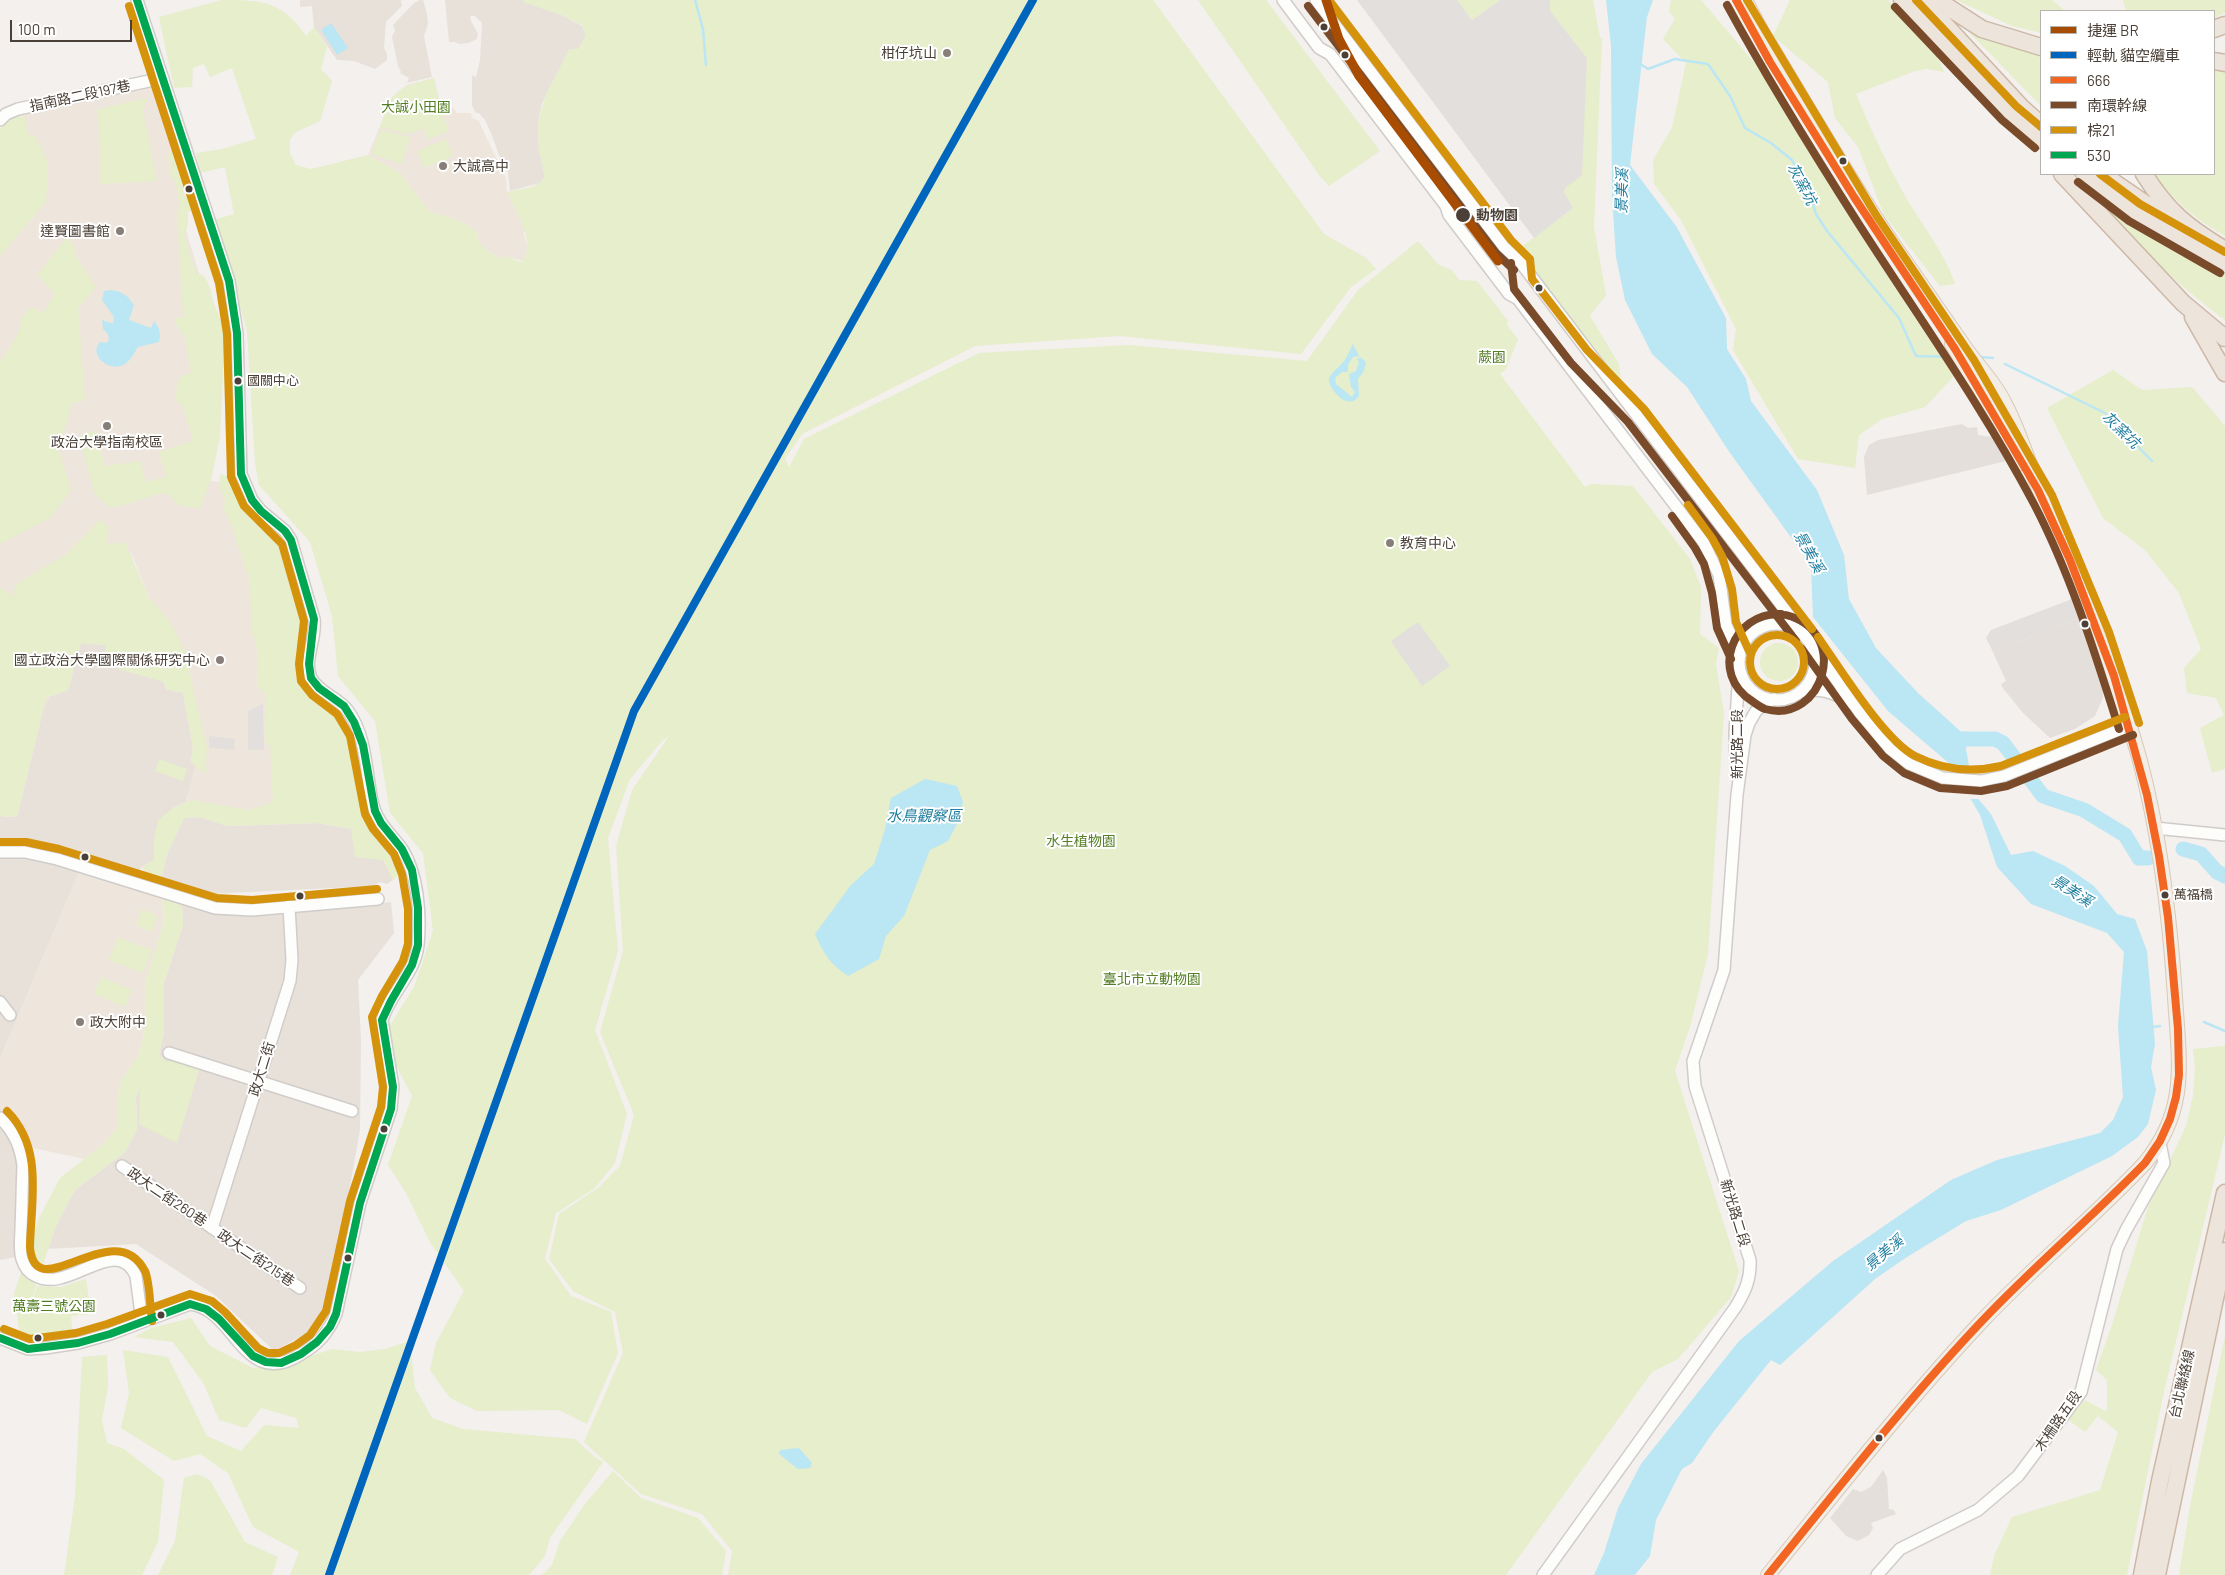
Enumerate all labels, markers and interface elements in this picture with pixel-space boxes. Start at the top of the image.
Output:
scale bar [12,10,135,42]
legend [2040,10,2215,175]
text: 100 m [18,20,56,38]
text: 捷運 BR [2087,21,2139,39]
unlabelled marker [1319,22,1329,32]
place label: 柑仔坑山 [881,45,937,61]
text: 輕軌 貓空纜車 [2087,46,2180,64]
marker: 柑仔坑山 [941,47,953,59]
unlabelled marker [1340,50,1350,60]
text: 666 [2087,71,2110,89]
street label: 指南路二段197巷 [28,77,132,115]
text: 南環幹線 [2087,96,2147,114]
park label: 大誠小田園 [381,99,451,115]
text: 棕21 [2087,121,2115,139]
text: 530 [2087,146,2111,164]
unlabelled marker [1838,156,1848,166]
place label: 大誠高中 [453,158,509,174]
marker: 大誠高中 [437,160,449,172]
water label: 灰窯坑 [1783,160,1821,208]
water label: 景美溪 [1613,168,1631,214]
unlabelled marker [184,184,194,194]
marker: 動物園 [1454,206,1472,224]
place label: 動物園 [1476,207,1518,223]
place label: 達賢圖書館 [40,223,110,239]
marker: 達賢圖書館 [114,225,126,237]
unlabelled marker [1534,283,1544,293]
park label: 蕨園 [1478,349,1506,365]
place label: 國關中心 [247,373,299,389]
marker: 國關中心 [233,376,243,386]
water label: 灰窯坑 [2099,408,2143,452]
marker: 政治大學指南校區 [101,420,113,432]
place label: 政治大學指南校區 [51,434,163,450]
water label: 景美溪 [1790,528,1828,576]
place label: 教育中心 [1400,535,1456,551]
marker: 教育中心 [1384,537,1396,549]
unlabelled marker [2080,619,2090,629]
place label: 國立政治大學國際關係研究中心 [14,652,210,668]
marker: 國立政治大學國際關係研究中心 [214,654,226,666]
street label: 新光路二段 [1729,709,1745,779]
water label: 水鳥觀察區 [887,807,961,825]
park label: 水生植物園 [1046,833,1116,849]
unlabelled marker [80,852,90,862]
water label: 景美溪 [2048,871,2096,911]
place label: 萬福橋 [2174,887,2213,903]
marker: 萬福橋 [2160,890,2170,900]
unlabelled marker [295,891,305,901]
park label: 臺北市立動物園 [1103,971,1201,987]
place label: 政大附中 [90,1014,146,1030]
marker: 政大附中 [74,1016,86,1028]
street label: 政大二街 [246,1040,278,1098]
unlabelled marker [379,1124,389,1134]
street label: 政大二街260巷 [124,1164,210,1230]
street label: 新光路二段 [1717,1177,1753,1249]
street label: 政大二街215巷 [214,1226,298,1290]
water label: 景美溪 [1861,1232,1907,1274]
unlabelled marker [343,1253,353,1263]
park label: 萬壽三號公園 [12,1298,96,1314]
unlabelled marker [156,1310,166,1320]
unlabelled marker [33,1333,43,1343]
street label: 台北聯絡線 [2166,1348,2198,1420]
street label: 木柵路五段 [2031,1388,2085,1454]
unlabelled marker [1874,1433,1884,1443]

